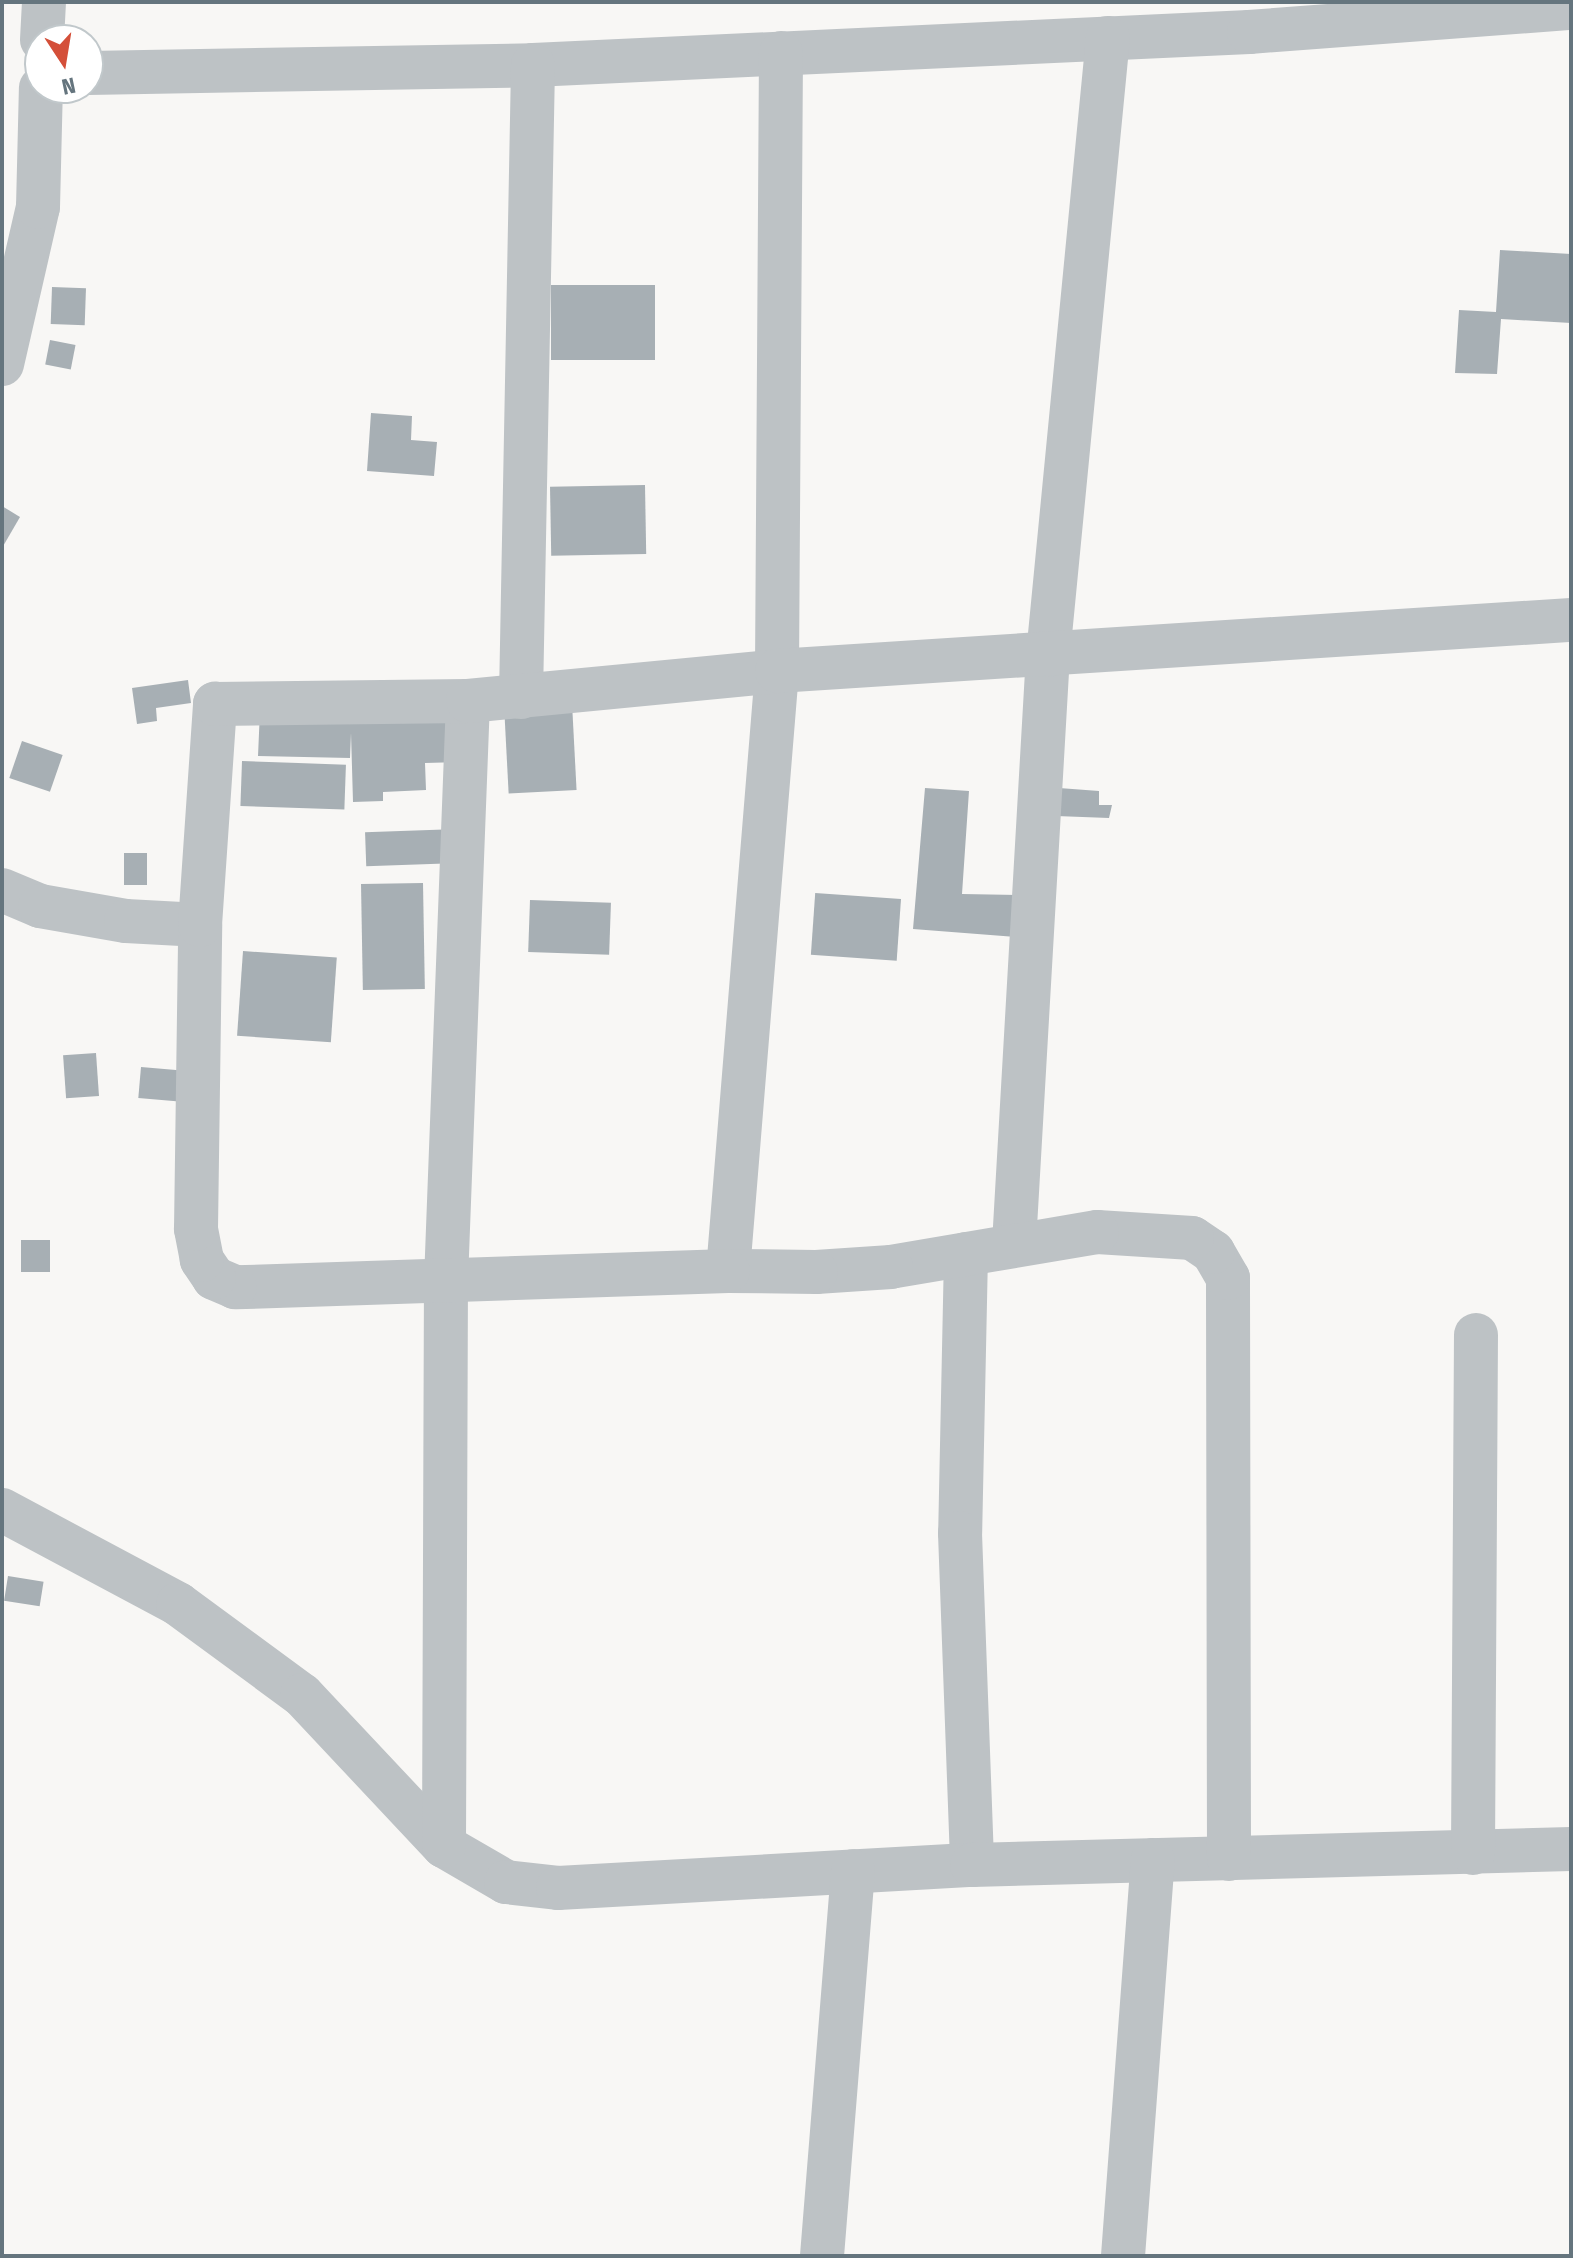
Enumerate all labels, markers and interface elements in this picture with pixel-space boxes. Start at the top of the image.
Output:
north arrow [24,24,104,104]
text: N [59,71,78,101]

